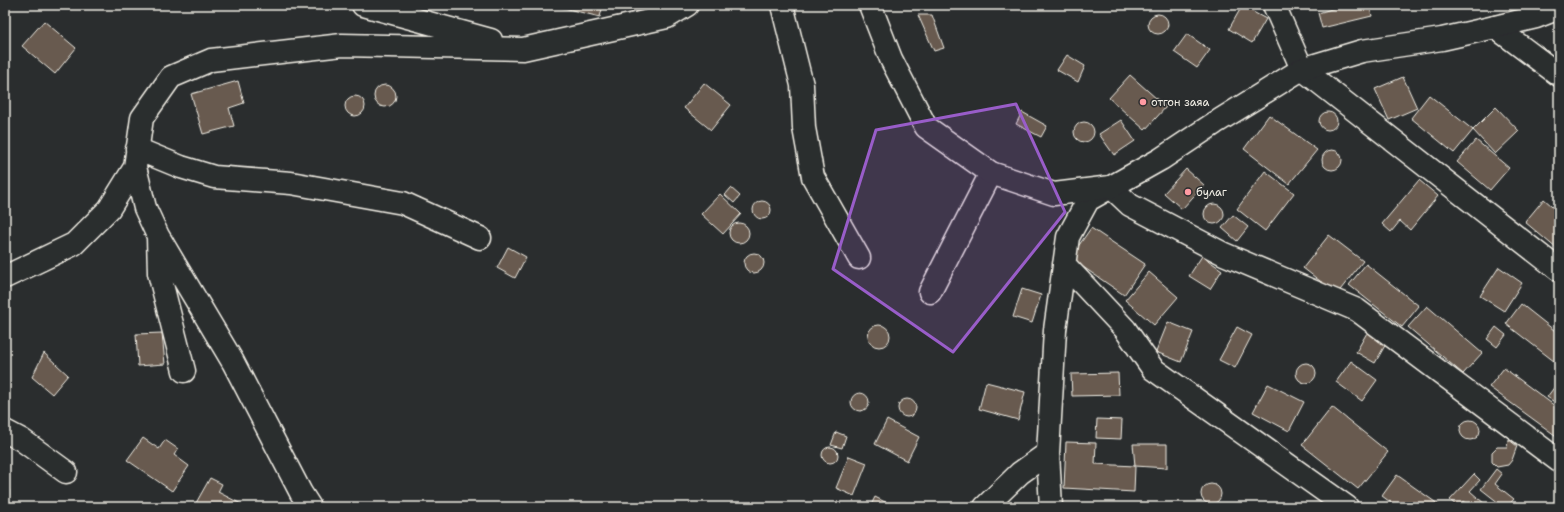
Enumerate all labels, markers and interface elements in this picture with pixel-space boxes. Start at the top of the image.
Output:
place label: отгон заяа [1151,95,1210,110]
marker: отгон заяа [1138,97,1148,107]
place label: булаг [1196,185,1227,200]
marker: булаг [1183,187,1193,197]

